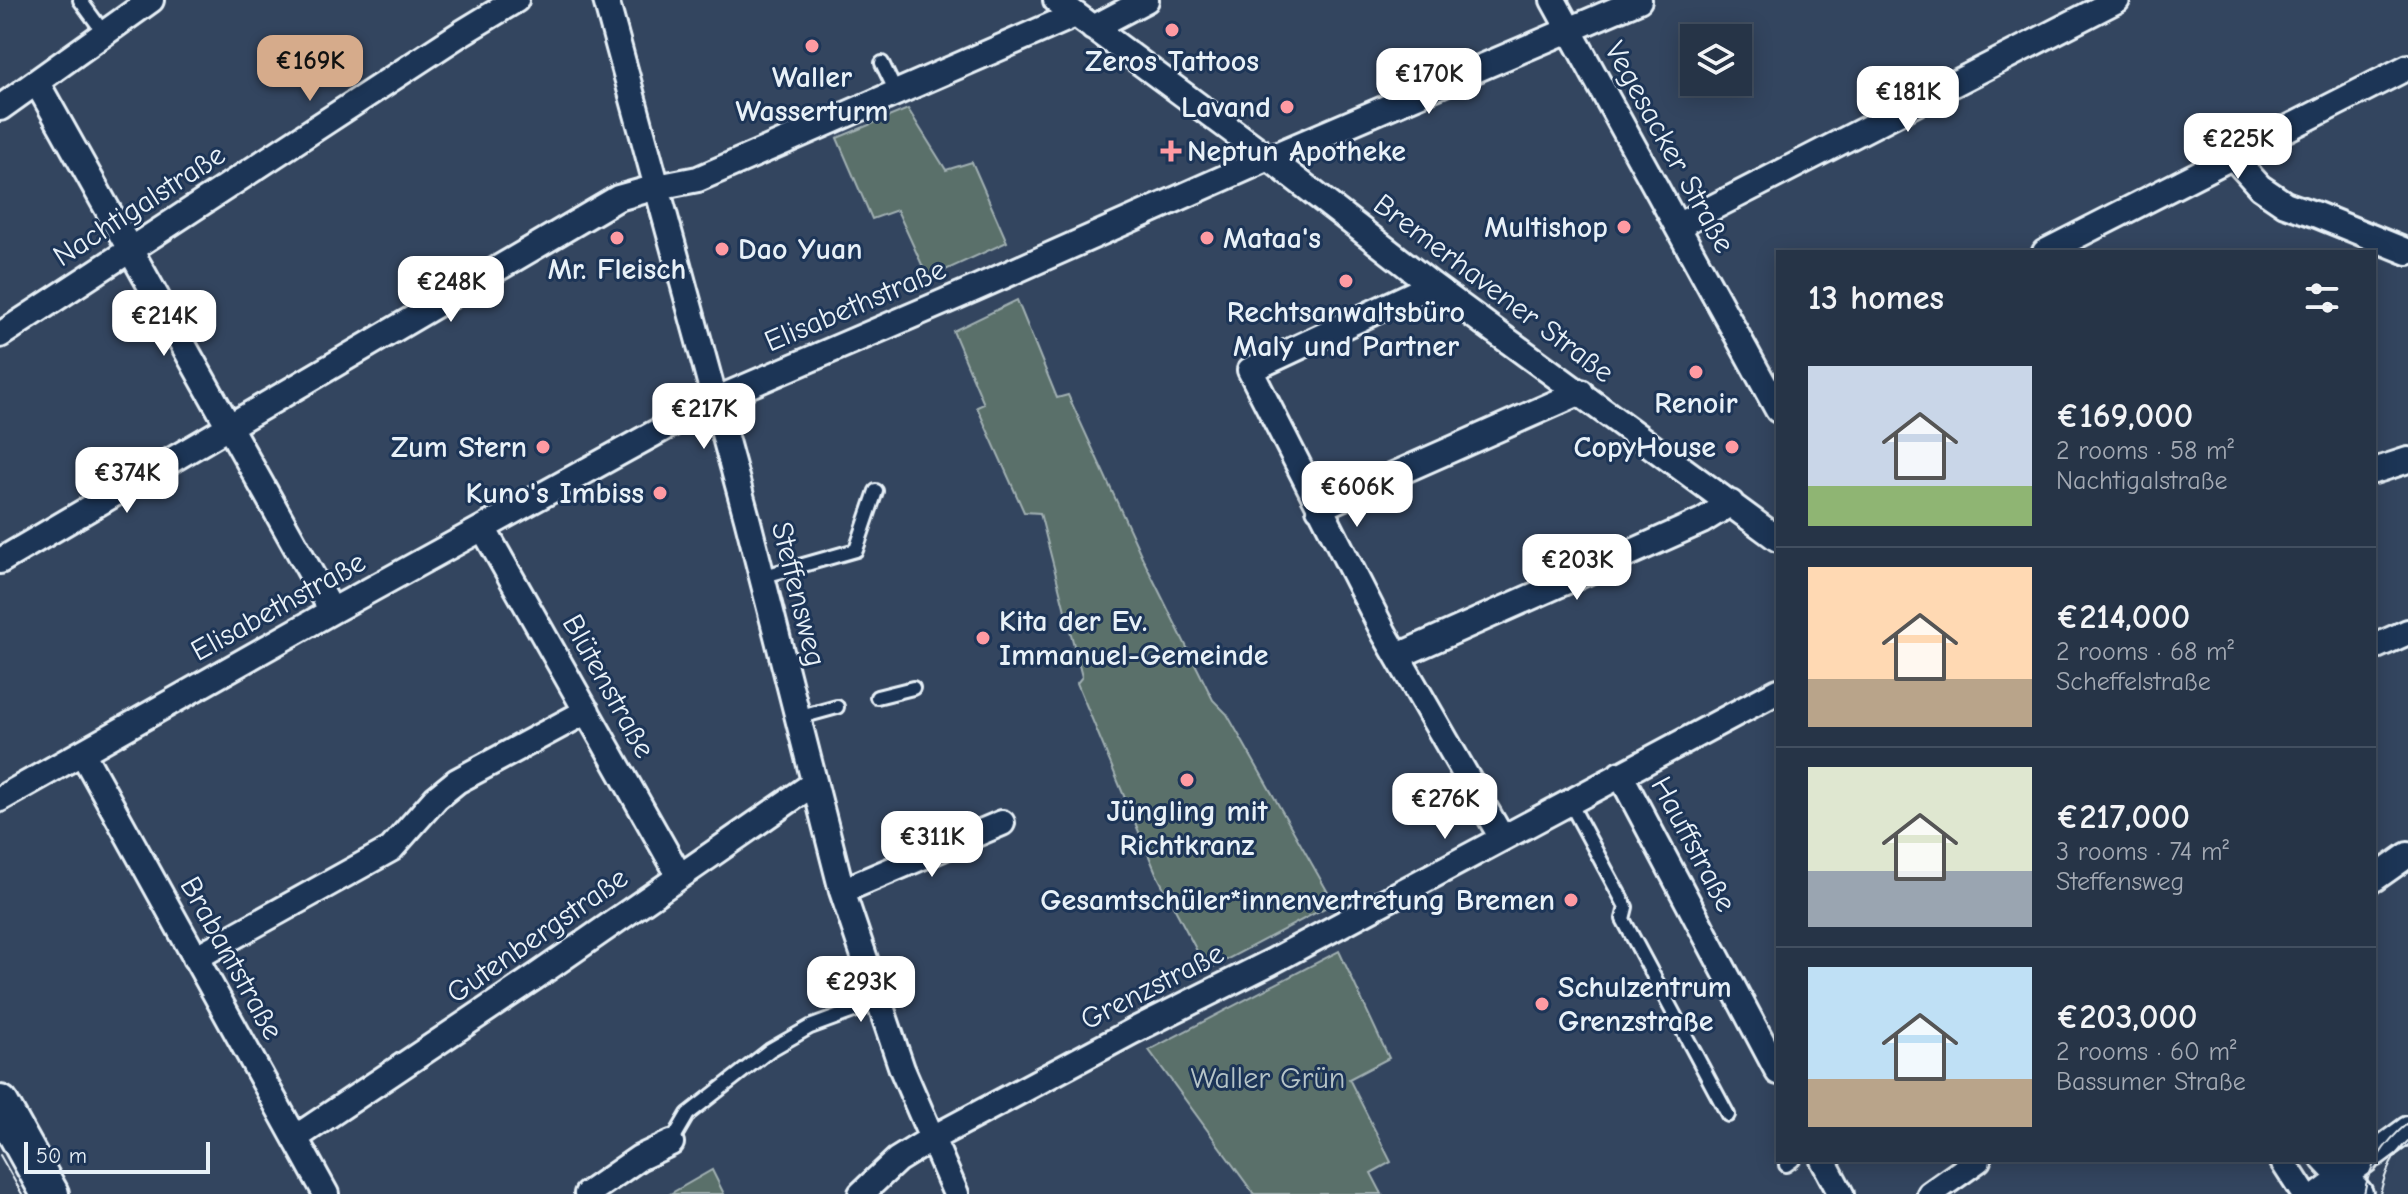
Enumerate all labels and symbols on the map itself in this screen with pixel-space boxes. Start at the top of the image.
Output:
marker: Zeros Tattoos [1163,21,1181,39]
pin: €169K [254,35,366,103]
street label: Vegesacker Straße [1597,35,1742,259]
marker: Waller Wasserturm [803,37,821,55]
place label: Zeros Tattoos [1085,44,1259,79]
pin: €170K [1373,48,1485,116]
place label: Waller Wasserturm [736,60,888,129]
pin: €181K [1852,66,1964,134]
place label: Lavand [1181,90,1271,125]
marker: Lavand [1278,98,1296,116]
pin: €225K [2182,113,2294,181]
place label: Neptun Apotheke [1187,134,1406,169]
street label: Nachtigalstraße [47,137,232,274]
marker: Neptun Apotheke [1162,142,1180,160]
street label: Bremerhavener Straße [1367,187,1621,390]
place label: Multishop [1484,210,1608,245]
marker: Multishop [1615,218,1633,236]
place label: Mataa's [1223,221,1321,256]
marker: Mr. Fleisch [608,229,626,247]
marker: Mataa's [1198,229,1216,247]
place label: Dao Yuan [738,232,863,267]
marker: Dao Yuan [713,240,731,258]
street label: Elisabethstraße [759,251,951,359]
place label: Mr. Fleisch [548,252,686,287]
pin: €248K [395,256,507,324]
marker: Rechtsanwaltsbüro Maly und Partner [1337,272,1355,290]
pin: €214K [108,290,220,358]
place label: Rechtsanwaltsbüro Maly und Partner [1227,295,1465,364]
marker: Renoir [1687,363,1705,381]
pin: €217K [648,383,760,451]
place label: Renoir [1654,386,1738,421]
place label: Zum Stern [391,430,527,465]
place label: CopyHouse [1573,430,1716,465]
marker: Zum Stern [534,438,552,456]
marker: CopyHouse [1723,438,1741,456]
pin: €374K [71,447,183,515]
pin: €606K [1301,461,1413,529]
place label: Kuno's Imbiss [466,476,644,511]
marker: Kuno's Imbiss [651,484,669,502]
street label: Steffensweg [764,518,833,670]
pin: €203K [1521,534,1633,602]
street label: Elisabethstraße [185,544,371,669]
place label: Kita der Ev. Immanuel-Gemeinde [999,604,1269,673]
street label: Blütenstraße [555,608,662,764]
marker: Kita der Ev. Immanuel-Gemeinde [974,629,992,647]
marker: Jüngling mit Richtkranz [1178,771,1196,789]
street label: Hauffstraße [1643,771,1744,918]
pin: €276K [1389,773,1501,841]
place label: Jüngling mit Richtkranz [1106,794,1269,863]
pin: €311K [876,811,988,879]
street label: Gutenbergstraße [440,860,634,1011]
street label: Brabantstraße [172,871,291,1046]
place label: Gesamtschüler*innenvertretung Bremen [1040,883,1555,918]
marker: Gesamtschüler*innenvertretung Bremen [1562,891,1580,909]
street label: Grenzstraße [1075,935,1230,1037]
pin: €293K [805,956,917,1024]
place label: Schulzentrum Grenzstraße [1558,970,1732,1039]
marker: Schulzentrum Grenzstraße [1533,995,1551,1013]
park label: Waller Grün [1191,1061,1345,1096]
scale bar [24,1138,210,1174]

